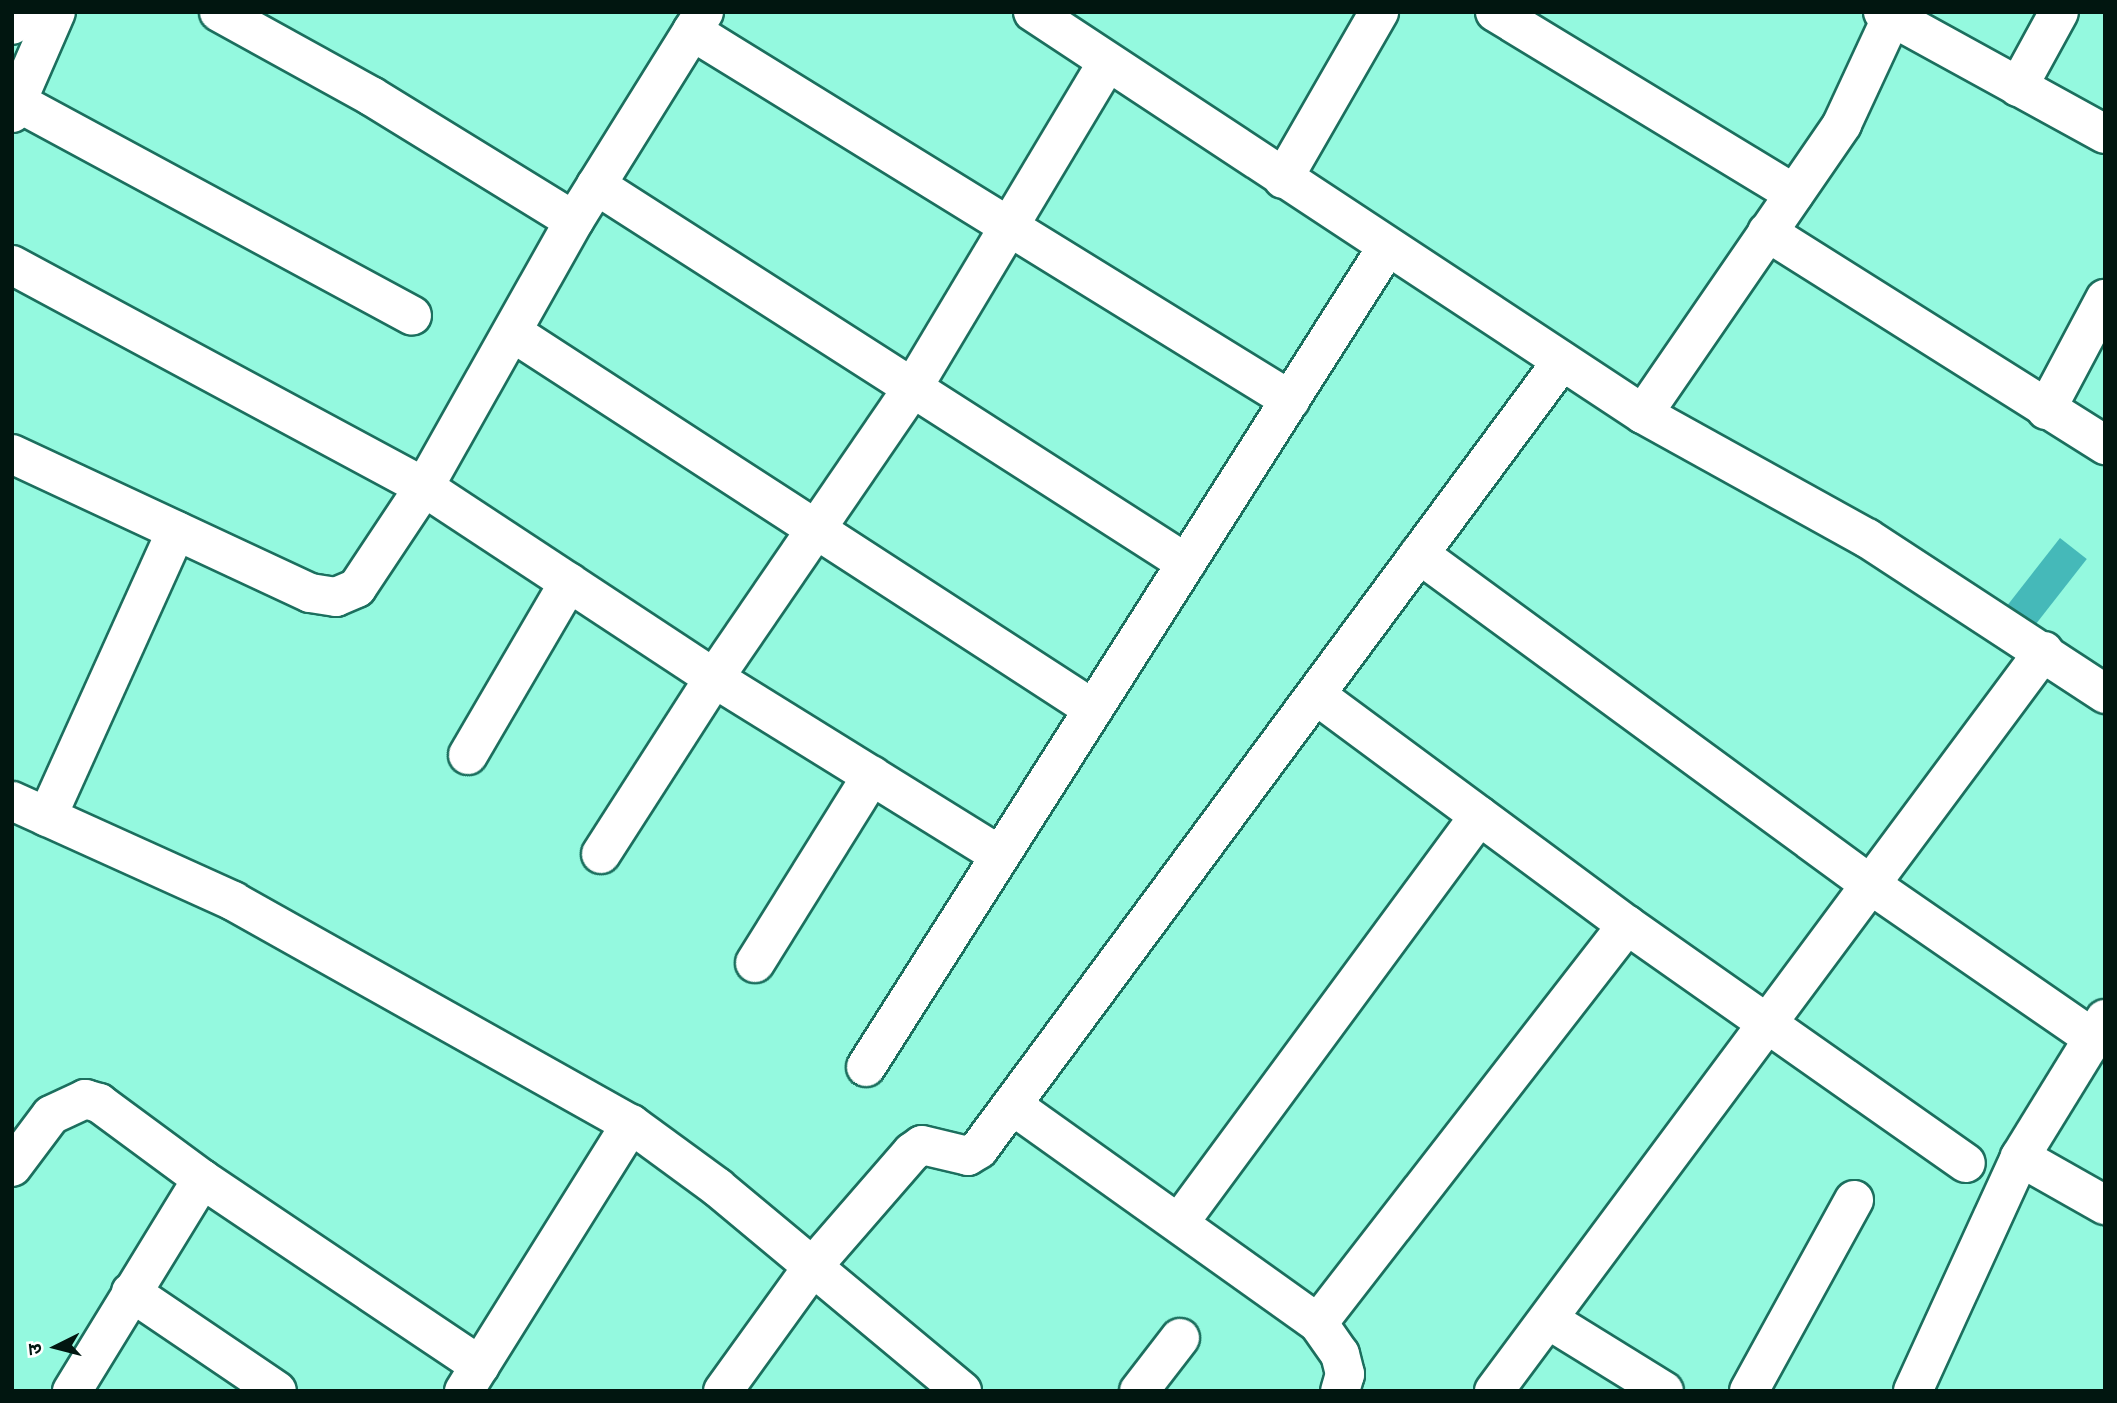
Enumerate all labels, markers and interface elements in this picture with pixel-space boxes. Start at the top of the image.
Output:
north arrow [21,1312,91,1382]
text: उ [23,1343,47,1356]

